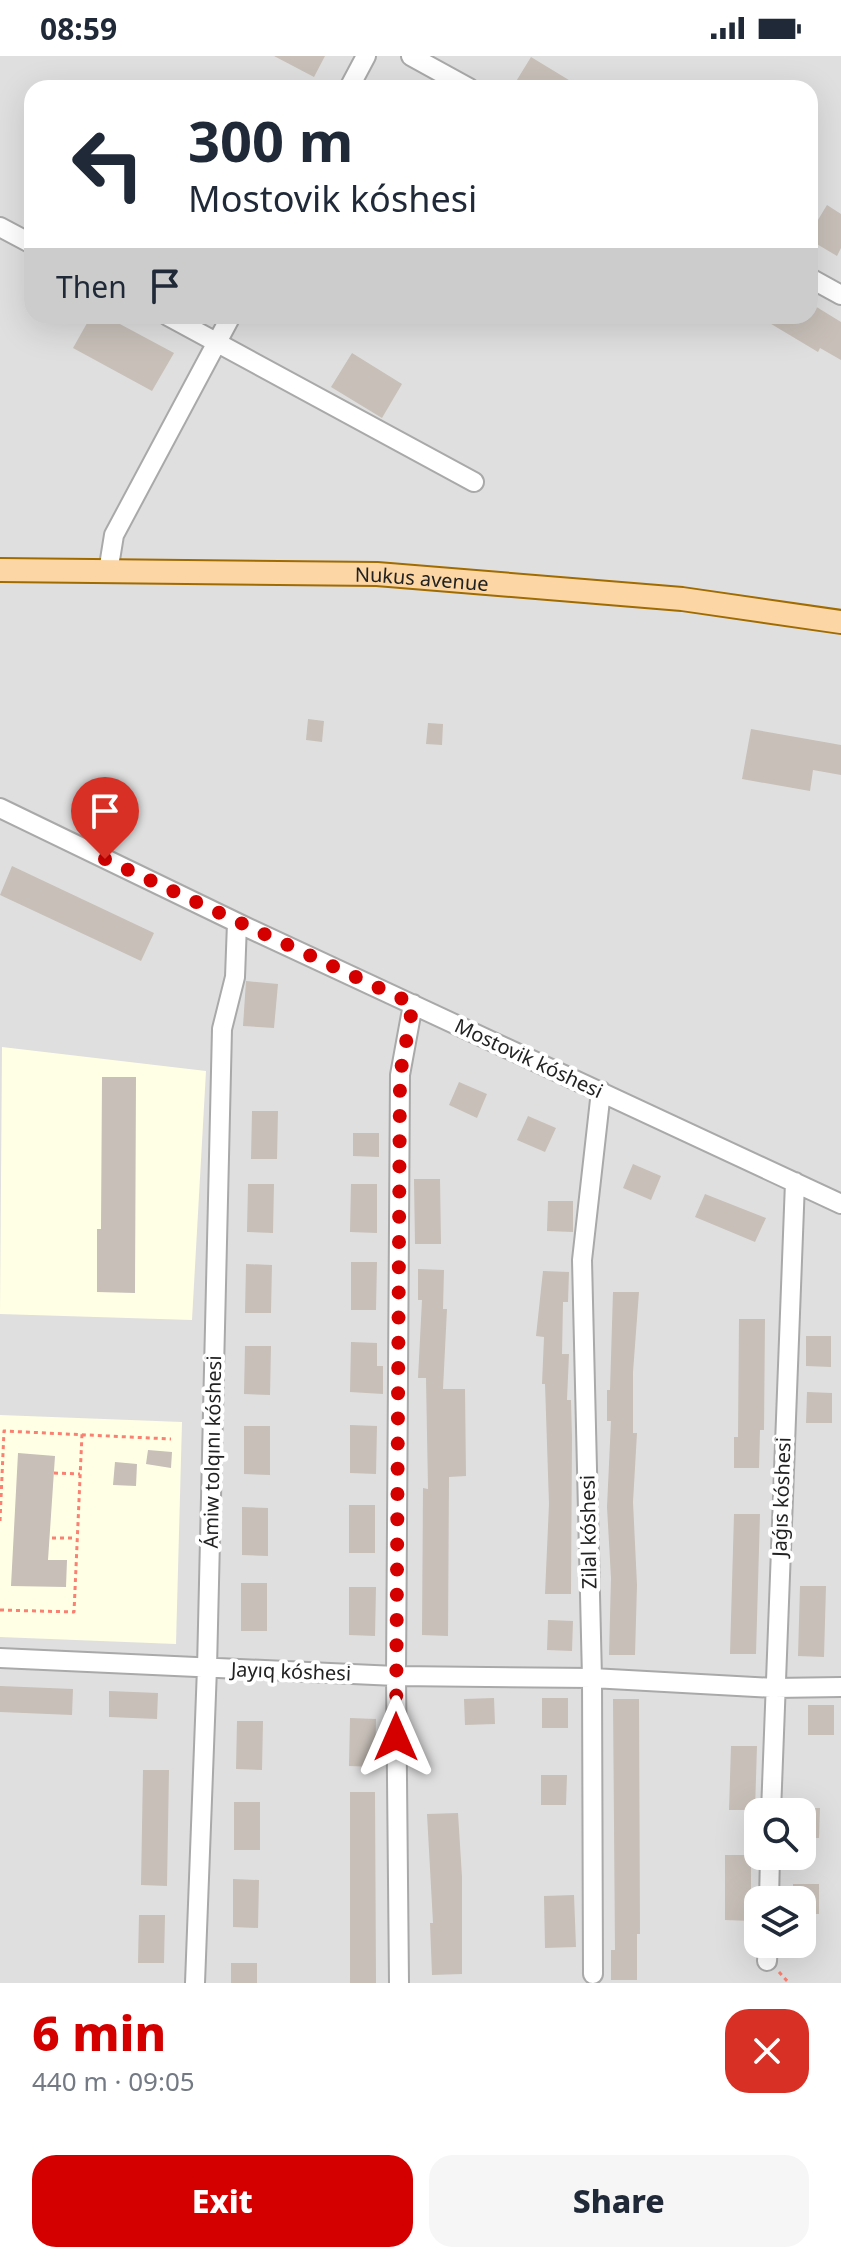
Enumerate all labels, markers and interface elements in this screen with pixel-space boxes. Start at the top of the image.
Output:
text: 08:59 [40,8,117,49]
text: 300 m [188,102,353,178]
icon: left [56,112,160,216]
text: Mostovik kóshesi [188,174,477,223]
icon: arrive [143,264,187,308]
text: Then [56,266,127,307]
street label: Nukus avenue [355,560,490,597]
pin [71,777,139,859]
icon: arrive [83,789,127,833]
street label: Mostovik kóshesi [450,1012,608,1104]
street label: Ámiw tolqını kóshesi [197,1355,227,1549]
street label: Jaǵıs kóshesi [765,1437,797,1559]
street label: Zilal kóshesi [574,1475,602,1589]
street label: Jayıq kóshesi [228,1655,352,1687]
position arrow [354,1695,438,1779]
map controls [744,1798,816,1958]
button: search [744,1798,816,1870]
button: layers [744,1886,816,1958]
text: 6 min [32,2000,166,2065]
button: close [725,2009,809,2093]
text: 440 m · 09:05 [32,2063,195,2099]
button: Exit [32,2155,413,2247]
button: Share [429,2155,809,2247]

